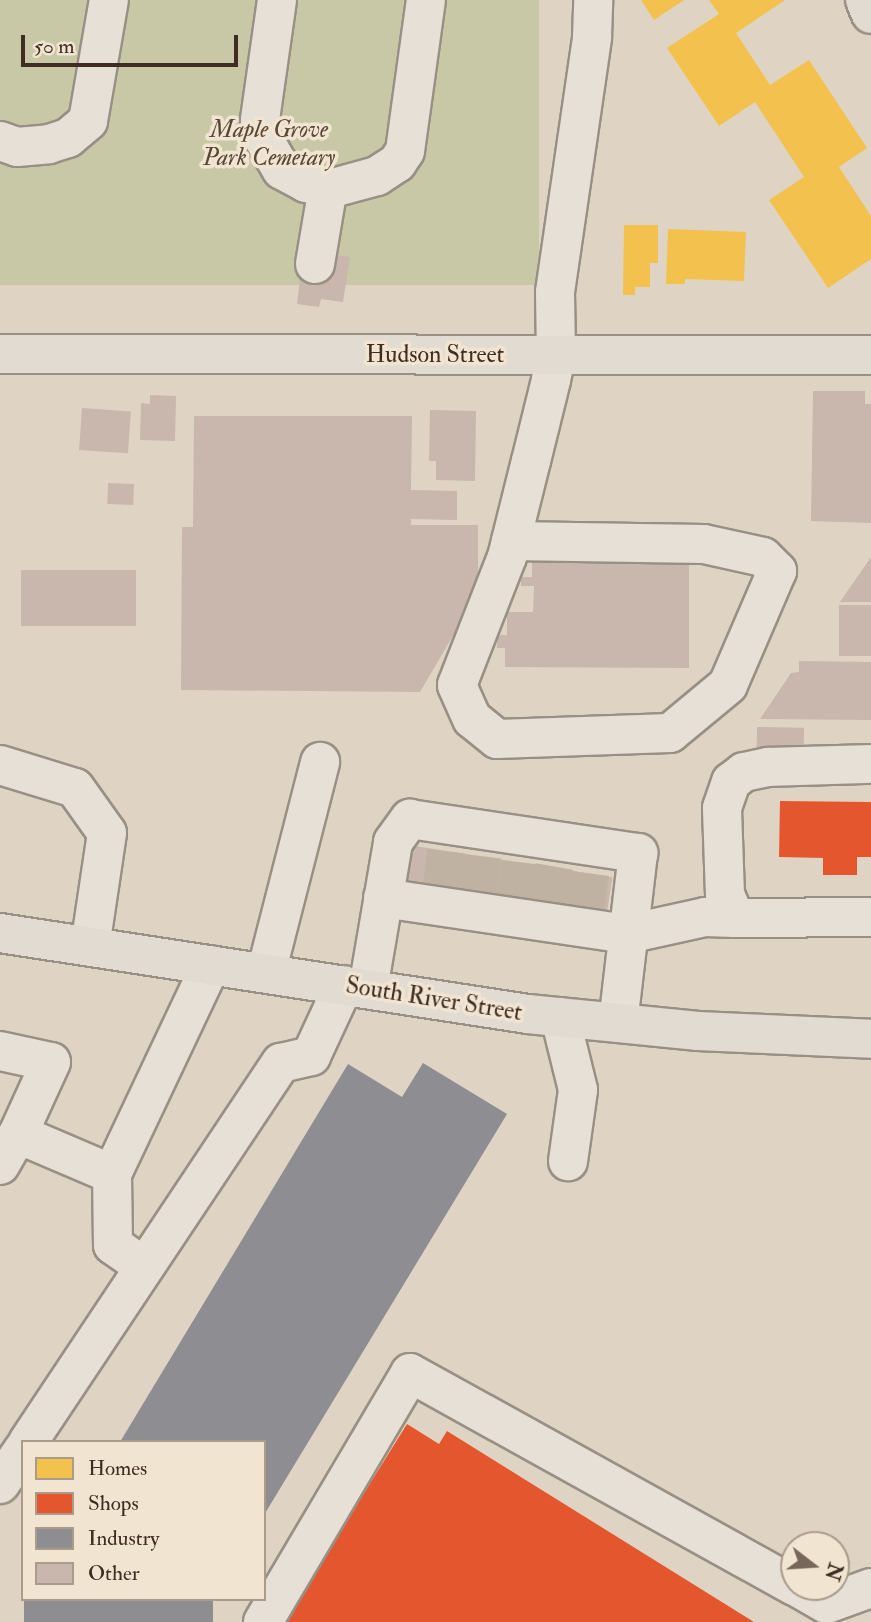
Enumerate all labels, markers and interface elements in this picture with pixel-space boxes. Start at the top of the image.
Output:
scale bar [24,21,242,65]
text: 50 m [34,33,75,60]
park label: Maple Grove Park Cemetary [203,116,335,172]
street label: Hudson Street [366,341,504,369]
street label: South River Street [344,971,524,1027]
legend [21,1440,266,1601]
text: Homes [88,1455,147,1482]
text: Shops [88,1490,139,1517]
text: Industry [88,1525,160,1552]
north arrow [780,1531,850,1601]
text: Other [88,1560,140,1587]
text: N [819,1560,847,1583]

